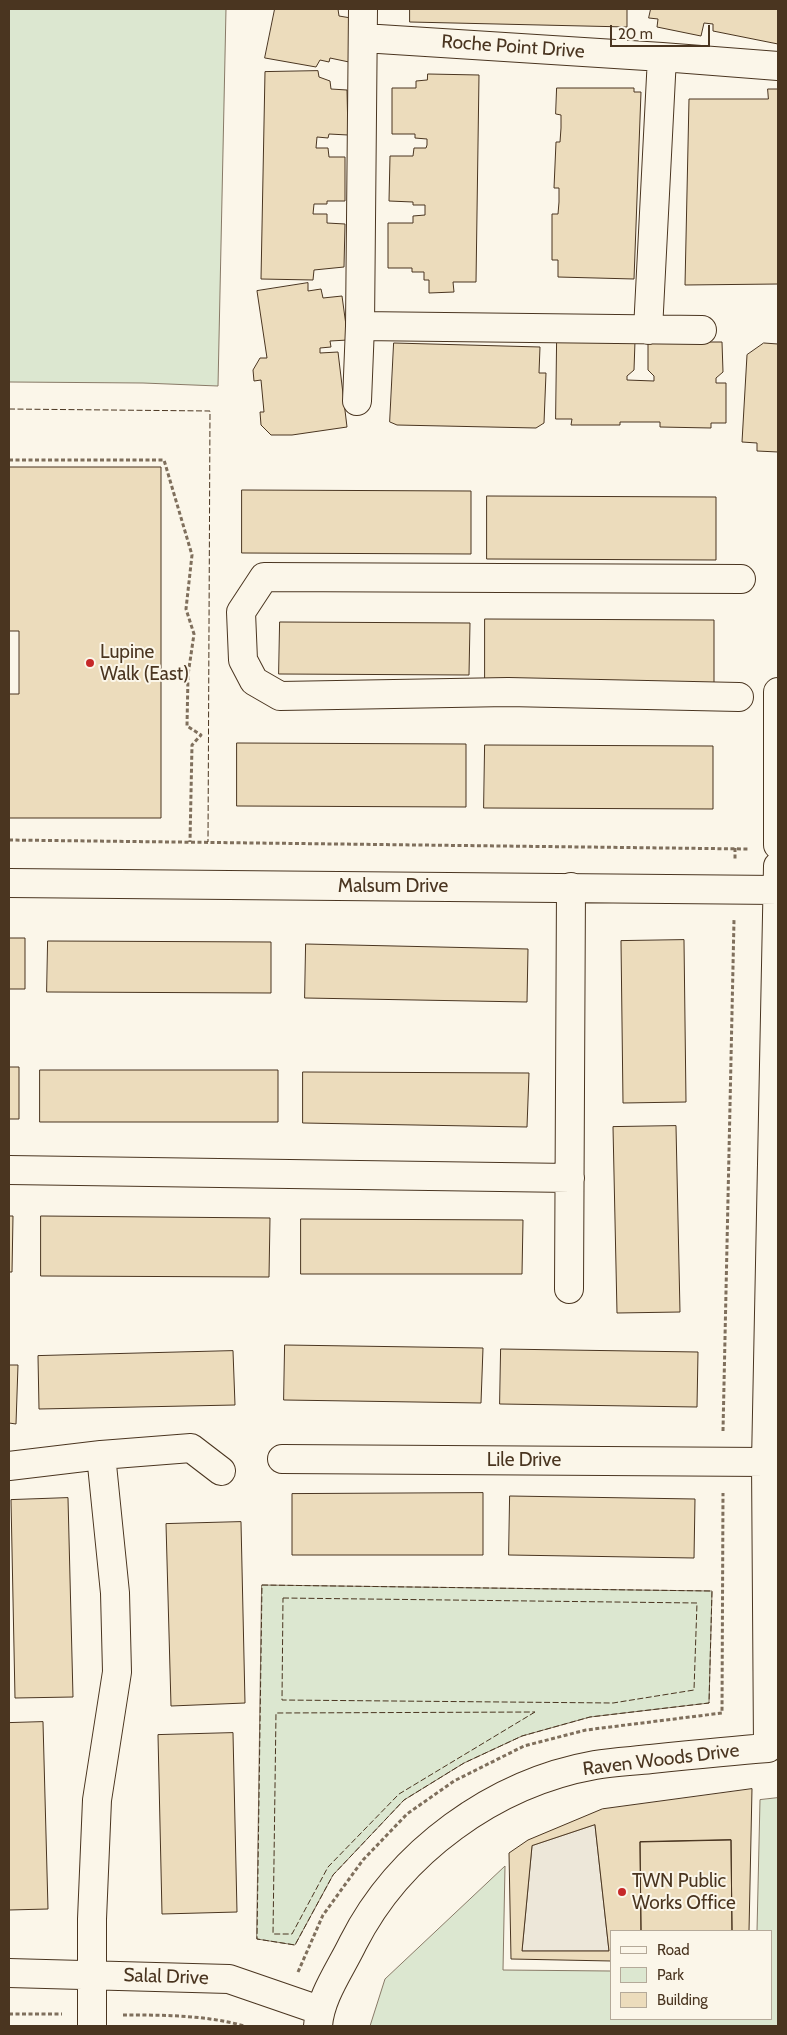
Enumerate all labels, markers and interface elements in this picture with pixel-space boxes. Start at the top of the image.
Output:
scale bar [612,15,712,47]
text: 20 m [618,25,653,43]
street label: Roche Point Drive [441,31,585,63]
place label: Lupine Walk (East) [100,641,189,685]
marker: Lupine Walk (East) [84,657,96,669]
street label: Malsum Drive [338,875,448,897]
street label: Lile Drive [487,1449,561,1471]
street label: Raven Woods Drive [582,1739,740,1781]
place label: TWN Public Works Office [632,1870,736,1914]
marker: TWN Public Works Office [616,1886,628,1898]
legend [610,1930,772,2020]
text: Road [657,1941,690,1959]
street label: Salal Drive [123,1964,209,1990]
text: Park [657,1966,684,1984]
text: Building [657,1991,708,2009]

